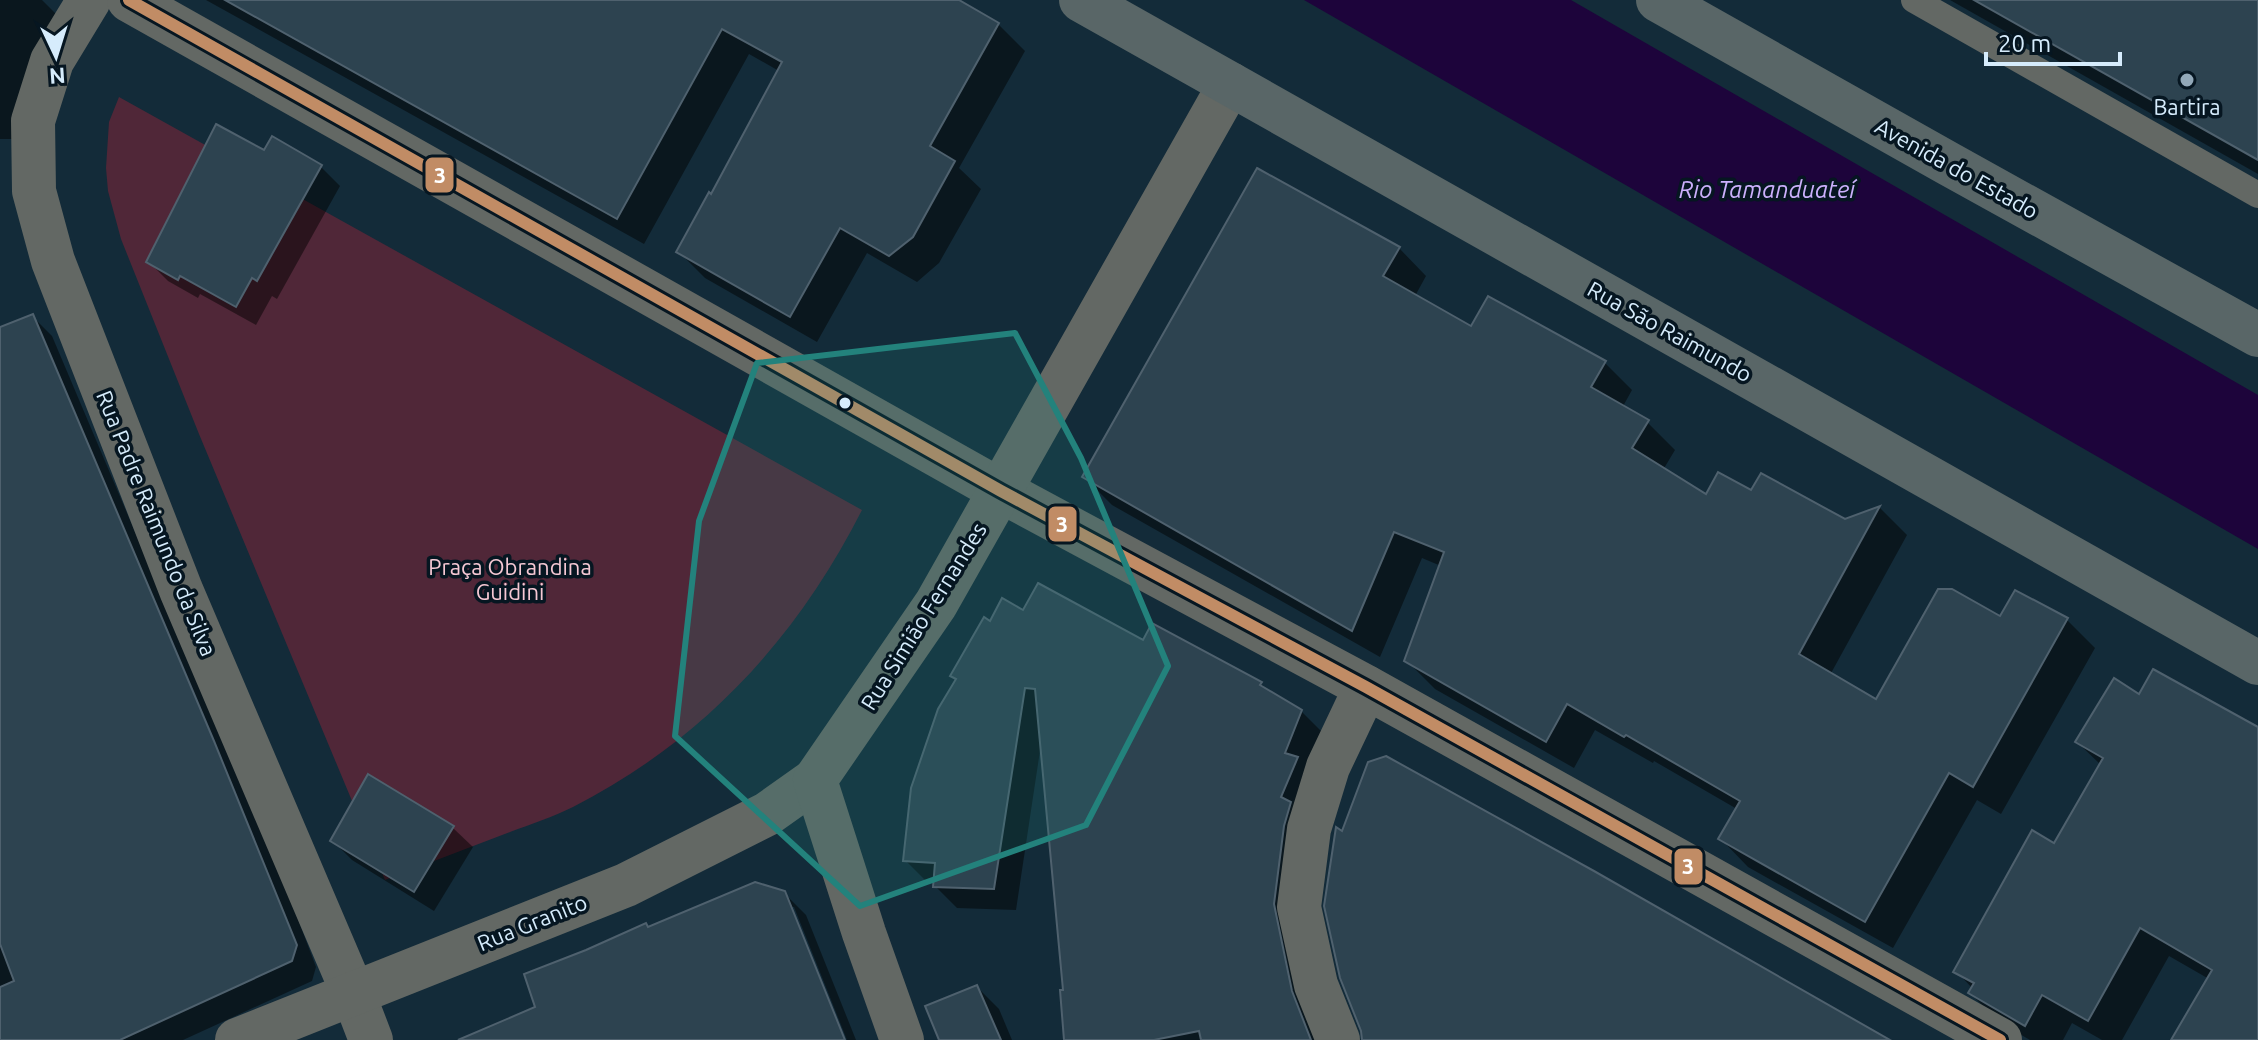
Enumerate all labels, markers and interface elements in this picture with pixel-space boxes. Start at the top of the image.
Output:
north arrow [16,16,96,96]
scale bar [1986,16,2120,66]
text: 20 m [1998,30,2051,57]
text: N [48,63,66,89]
marker: Bartira [2178,71,2196,89]
place label: Bartira [2153,94,2221,119]
street label: Avenida do Estado [1871,113,2043,223]
line badge: 3 [424,156,455,194]
text: 3 [434,162,446,187]
water label: Rio Tamanduateí [1679,176,1858,203]
street label: Rua São Raimundo [1584,276,1756,386]
street label: Rua Padre Raimundo da Silva [92,387,222,659]
unlabelled marker [837,395,853,411]
line badge: 3 [1047,505,1078,543]
text: 3 [1056,511,1068,536]
street label: Rua Simião Fernandes [855,518,991,714]
park label: Praça Obrandina Guidini [428,554,592,604]
line badge: 3 [1673,847,1704,886]
text: 3 [1682,853,1694,878]
street label: Rua Granito [473,889,591,955]

